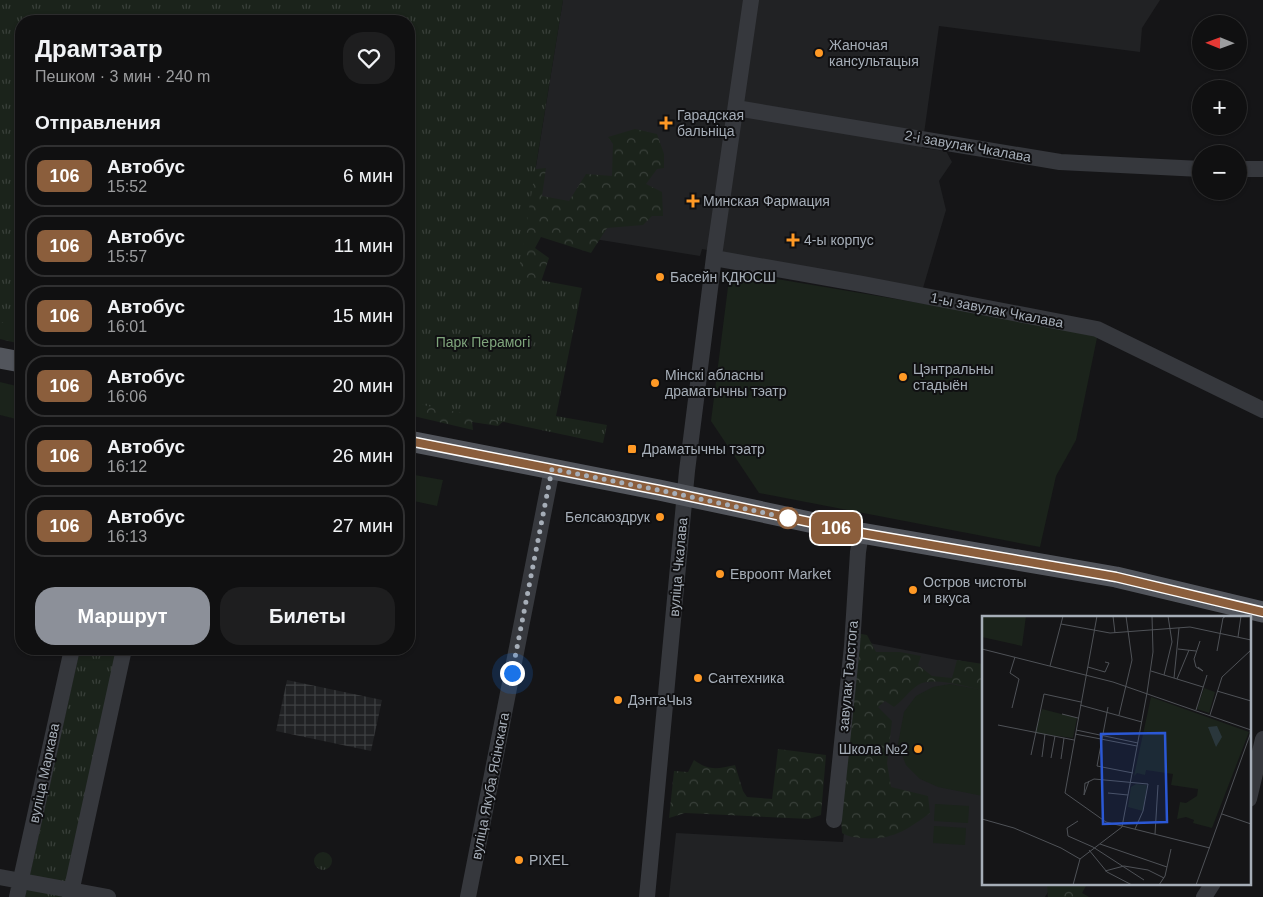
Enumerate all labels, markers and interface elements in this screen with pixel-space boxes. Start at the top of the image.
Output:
north arrow [1192,15,1248,70]
map controls [1192,15,1247,200]
button: heart [343,32,395,84]
text: Драмтэатр [35,35,163,62]
place label: Жаночая кансультацыя [829,37,919,69]
marker: Жаночая кансультацыя [813,47,825,59]
text: Пешком · 3 мин · 240 m [35,68,210,85]
button: + [1192,80,1247,135]
place label: Гарадская бальніца [677,107,744,139]
text: Отправления [35,112,161,133]
marker: Гарадская бальніца [659,116,673,130]
street label: 2-і завулак Чкалава [904,127,1033,165]
button: − [1192,145,1247,200]
text: Автобус [107,156,185,177]
text: 6 мин [343,165,393,186]
text: 106 [49,166,80,186]
text: 15:52 [107,178,147,195]
place label: Минская Фармация [703,193,830,209]
marker: Минская Фармация [687,195,699,207]
text: Автобус [107,226,185,247]
place label: 4-ы корпус [804,232,874,248]
marker: 4-ы корпус [786,233,800,247]
text: 11 мин [334,235,393,256]
text: 106 [49,236,80,256]
text: 15:57 [107,248,147,265]
place label: Басейн КДЮСШ [670,269,776,285]
marker: Басейн КДЮСШ [654,271,666,283]
street label: 1-ы завулак Чкалава [929,289,1065,331]
text: Автобус [107,296,185,317]
text: 15 мин [332,305,393,326]
text: 106 [49,306,80,326]
text: 16:01 [107,318,147,335]
park label: Парк Перамогі [436,334,530,350]
place label: Цэнтральны стадыён [913,361,993,393]
text: Автобус [107,366,185,387]
place label: Мінскі абласны драматычны тэатр [665,367,787,399]
marker: Цэнтральны стадыён [897,371,909,383]
text: 20 мин [332,375,393,396]
text: 106 [49,376,80,396]
marker: Мінскі абласны драматычны тэатр [649,377,661,389]
text: 16:06 [107,388,147,405]
text: Автобус [107,436,185,457]
place label: Драматычны тэатр [642,441,765,457]
marker: Драматычны тэатр [626,443,638,455]
text: 26 мин [332,445,393,466]
text: 106 [49,446,80,466]
text: 16:12 [107,458,147,475]
text: Автобус [107,506,185,527]
unlabelled marker [777,507,799,529]
place label: Белсаюздрук [565,509,651,525]
marker: Белсаюздрук [654,511,666,523]
line badge: 106 [807,512,865,544]
text: 27 мин [332,515,393,536]
text: 106 [49,516,80,536]
street label: вуліца Чкалава [666,517,690,617]
text: 106 [821,518,851,538]
text: 16:13 [107,528,147,545]
place label: Евроопт Market [730,566,831,582]
marker: Евроопт Market [714,568,726,580]
place label: Остров чистоты и вкуса [923,574,1027,606]
marker: Остров чистоты и вкуса [907,584,919,596]
button: Маршрут [35,587,210,645]
button: Билеты [220,587,395,645]
inset map [982,616,1250,884]
street label: завулак Талстога [835,620,861,732]
your location [500,661,525,686]
place label: Сантехника [708,670,785,686]
marker: Сантехника [692,672,704,684]
place label: ДэнтаЧыз [628,692,692,708]
marker: ДэнтаЧыз [612,694,624,706]
street label: вуліца Якуба Ясінскага [468,711,512,861]
street label: вуліца Маркава [26,722,62,824]
place label: Школа №2 [839,741,908,757]
marker: Школа №2 [912,743,924,755]
place label: PIXEL [529,852,569,868]
marker: PIXEL [513,854,525,866]

